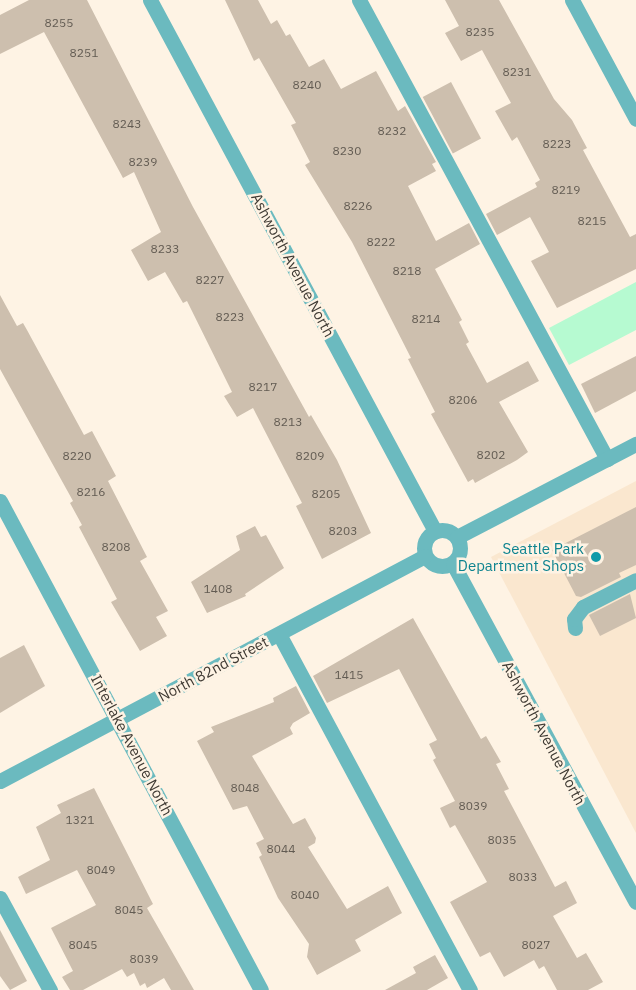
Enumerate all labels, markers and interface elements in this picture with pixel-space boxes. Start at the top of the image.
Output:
house number: 8255 [45,16,73,30]
house number: 8235 [466,25,494,39]
house number: 8251 [70,46,98,60]
house number: 8231 [503,65,531,79]
house number: 8240 [293,78,321,92]
house number: 8243 [113,117,141,131]
house number: 8232 [378,124,406,138]
house number: 8223 [543,137,571,151]
house number: 8230 [333,144,361,158]
house number: 8239 [129,155,157,169]
house number: 8219 [552,183,580,197]
street label: Ashworth Avenue North [247,190,339,340]
house number: 8226 [344,199,372,213]
house number: 8215 [578,214,606,228]
house number: 8222 [367,235,395,249]
house number: 8233 [151,242,179,256]
house number: 8218 [393,264,421,278]
house number: 8227 [196,273,224,287]
house number: 8223 [216,310,244,324]
house number: 8214 [412,312,440,326]
house number: 8217 [249,380,277,394]
house number: 8206 [449,393,477,407]
house number: 8213 [274,415,302,429]
house number: 8202 [477,448,505,462]
house number: 8220 [63,449,91,463]
house number: 8209 [296,449,324,463]
house number: 8216 [77,485,105,499]
house number: 8205 [312,487,340,501]
house number: 8203 [329,524,357,538]
place label: Seattle Park Department Shops [458,539,584,574]
house number: 8208 [102,540,130,554]
marker: Seattle Park Department Shops [589,550,603,564]
house number: 1408 [204,582,232,596]
street label: North 82nd Street [155,632,271,706]
street label: Ashworth Avenue North [498,658,590,808]
house number: 1415 [335,668,363,682]
street label: Interlake Avenue North [87,671,177,819]
house number: 8048 [231,781,259,795]
house number: 8039 [459,799,487,813]
house number: 1321 [66,813,94,827]
house number: 8035 [488,833,516,847]
house number: 8044 [267,842,295,856]
house number: 8049 [87,863,115,877]
house number: 8033 [509,870,537,884]
house number: 8040 [291,888,319,902]
house number: 8045 [115,903,143,917]
house number: 8045 [69,938,97,952]
house number: 8027 [522,938,550,952]
house number: 8039 [130,952,158,966]

